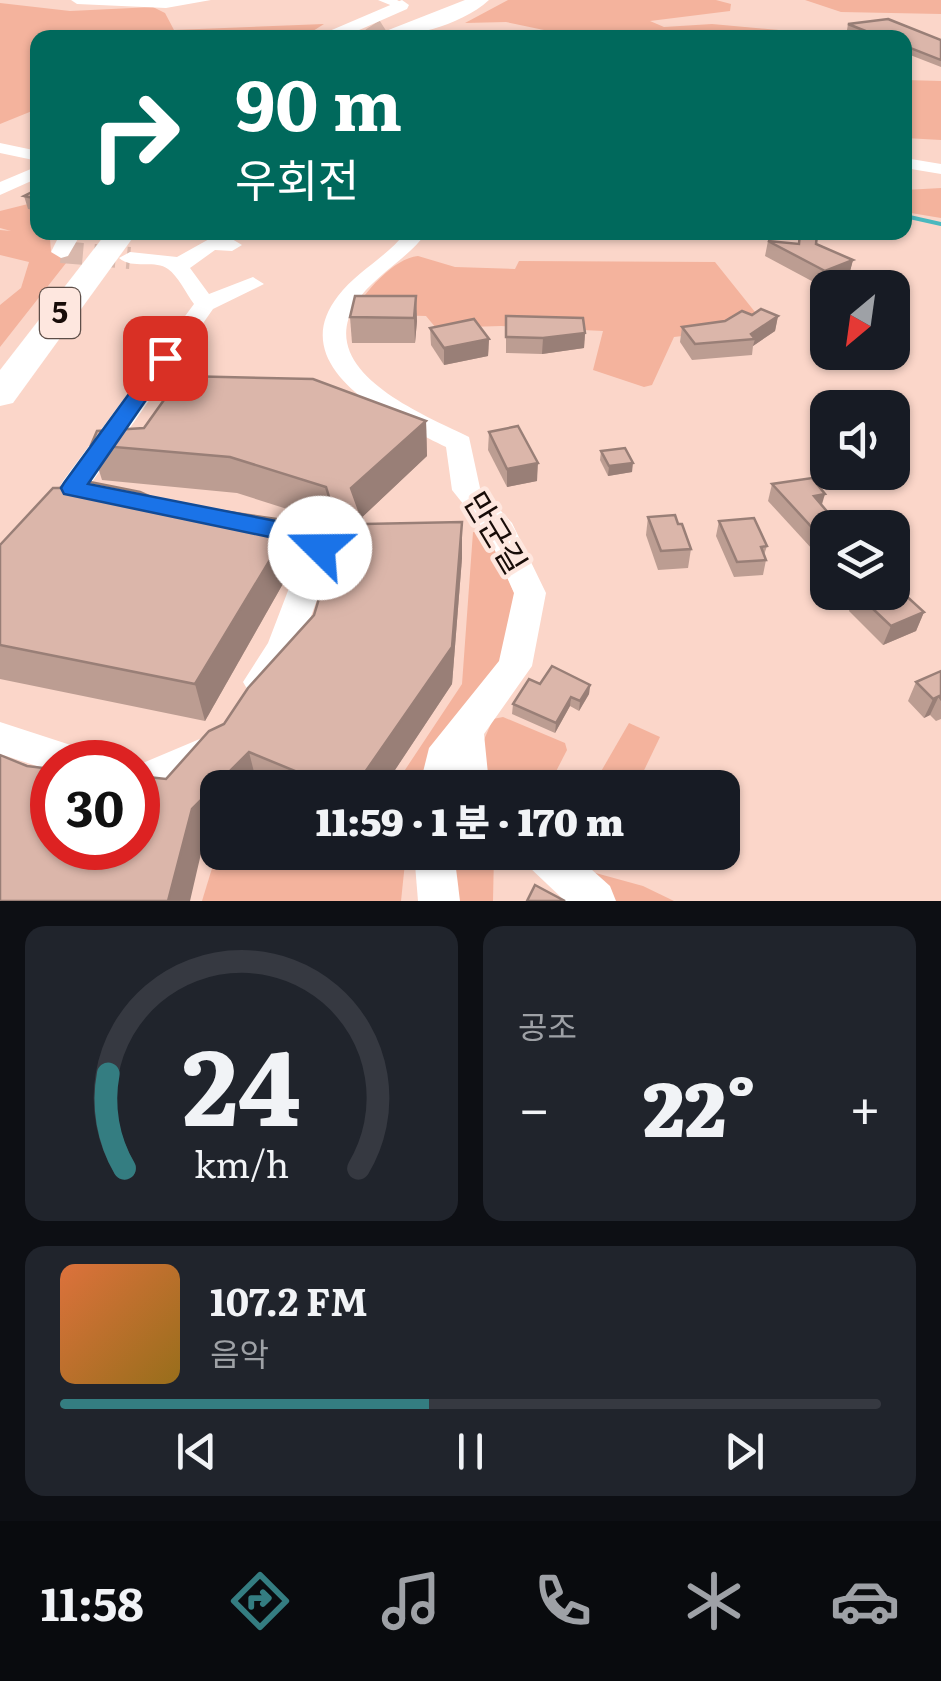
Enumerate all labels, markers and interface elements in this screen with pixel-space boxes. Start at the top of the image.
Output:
text: 90 m [235,49,402,153]
icon: right [70,70,200,200]
text: 우회전 [235,144,359,211]
north arrow [810,270,910,370]
map controls [810,270,910,610]
road number: 5 [40,288,80,338]
pin [123,316,208,401]
icon: arrive [138,331,193,386]
button: sound [810,390,910,490]
street label: 만군길 [454,481,541,582]
position arrow [268,496,372,600]
button: layers [810,510,910,610]
speed limit sign: 30 [30,740,160,870]
text: 11:59 · 1 분 · 170 m [316,791,624,848]
text: 공조 [518,1001,577,1049]
text: 24 [182,1003,301,1158]
text: 22° [643,1049,756,1160]
text: − [518,1064,550,1146]
text: + [849,1064,881,1146]
text: km/h [194,1136,289,1189]
text: 107.2 FM [210,1271,368,1328]
text: 음악 [210,1328,269,1376]
icon: previous [169,1424,224,1479]
icon: pause [443,1424,498,1479]
icon: next [717,1424,772,1479]
icon: directions [225,1566,295,1636]
icon: music [376,1566,446,1636]
icon: phone [528,1566,598,1636]
icon: climate [679,1566,749,1636]
icon: car [830,1566,900,1636]
text: 11:58 [41,1568,144,1635]

